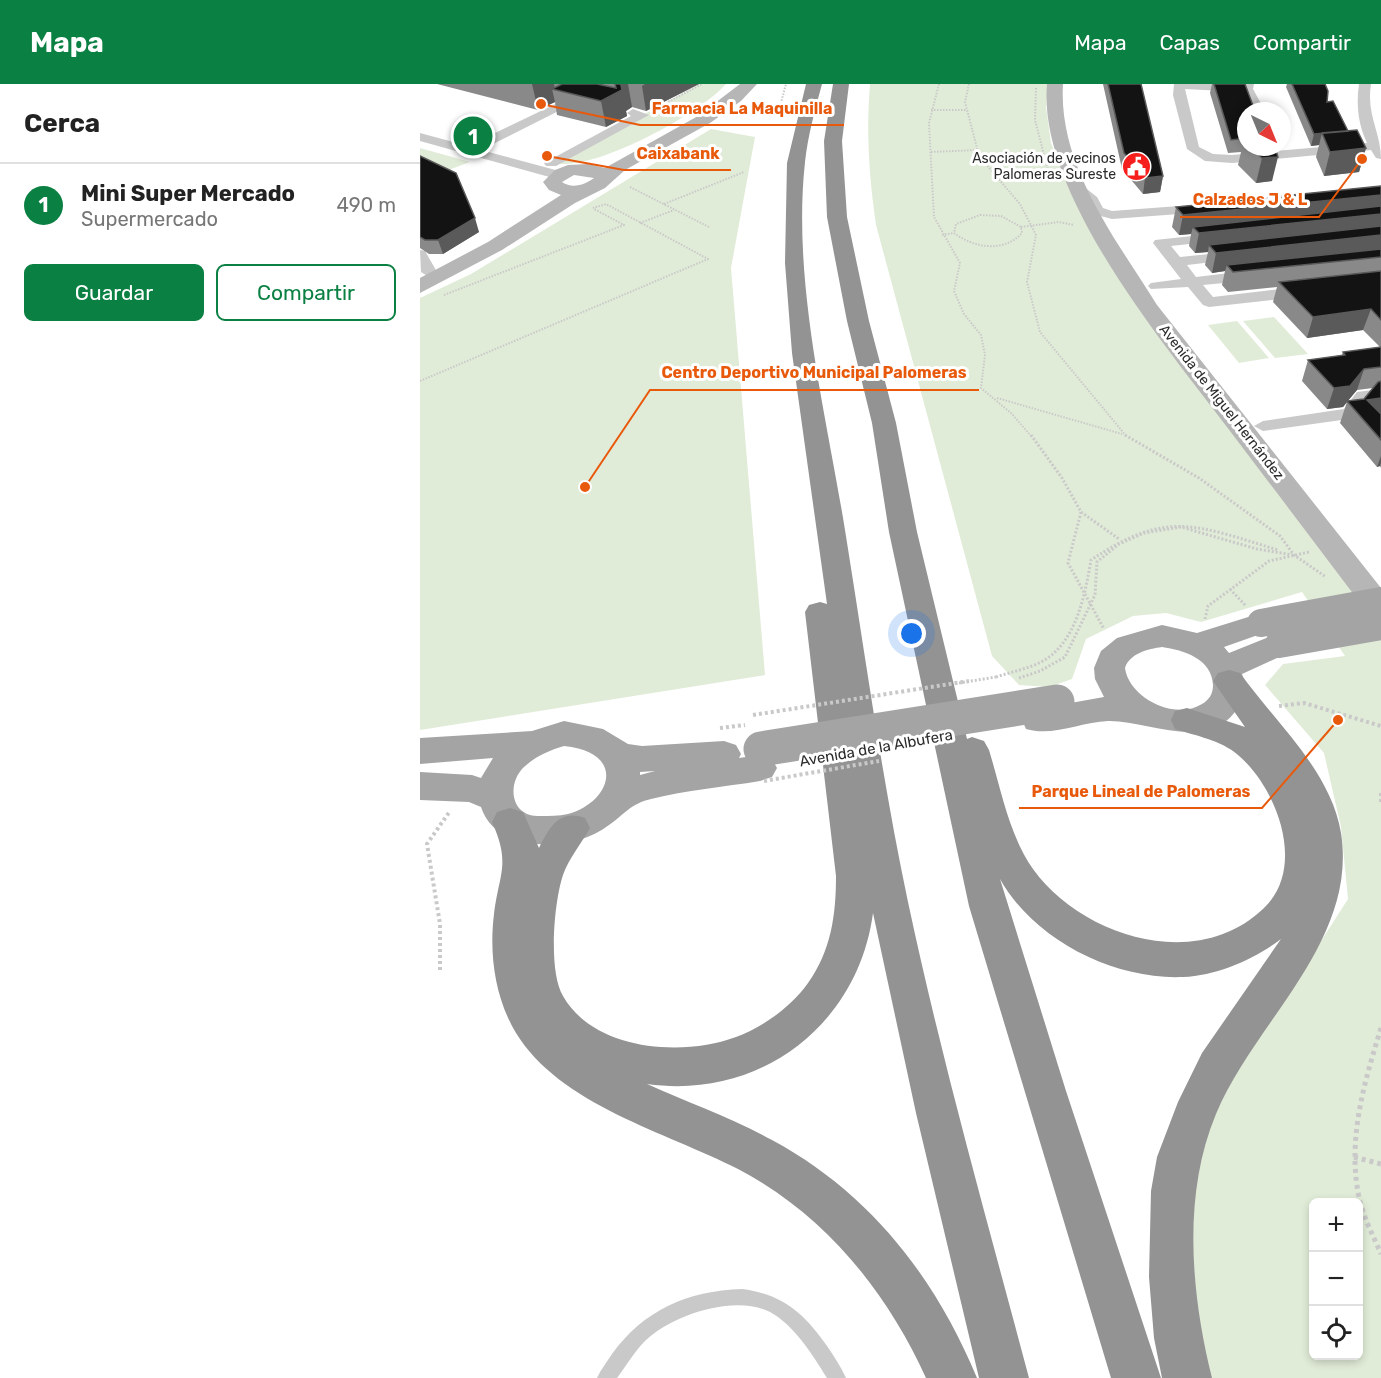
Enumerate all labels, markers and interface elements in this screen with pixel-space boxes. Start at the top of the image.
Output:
text: Mapa [30,26,104,59]
text: Mapa [1074,30,1127,55]
text: Capas [1160,30,1220,55]
text: Compartir [1253,30,1351,55]
callout: Farmacia La Maquinilla [640,91,844,125]
text: Farmacia La Maquinilla [652,99,832,118]
north arrow [1237,102,1291,156]
text: Cerca [24,108,100,139]
pin: 1 [454,113,492,158]
callout: Caixabank [624,136,731,170]
text: Caixabank [636,144,720,163]
place label: Asociación de vecinos Palomeras Sureste [972,150,1116,183]
public building icon: Asociación de vecinos Palomeras Sureste [1121,150,1153,182]
text: Mini Super Mercado [81,180,295,207]
callout: Calzados J & L [1180,183,1319,217]
text: Calzados J & L [1193,190,1308,209]
text: 1 [39,193,48,217]
text: 490 m [337,193,396,217]
text: Supermercado [81,207,218,231]
button: Guardar [24,264,204,321]
button: Compartir [216,264,396,321]
street label: Avenida de Miguel Hernández [1156,321,1288,483]
callout: Centro Deportivo Municipal Palomeras [650,356,979,390]
text: Centro Deportivo Municipal Palomeras [661,363,967,382]
your location [897,619,926,648]
street label: Avenida de la Albufera [798,726,954,770]
callout: Parque Lineal de Palomeras [1019,774,1262,808]
text: Parque Lineal de Palomeras [1032,782,1251,801]
map controls [1309,1198,1363,1360]
button: + [1309,1198,1363,1252]
button: − [1309,1252,1363,1306]
button: locate [1309,1306,1363,1360]

